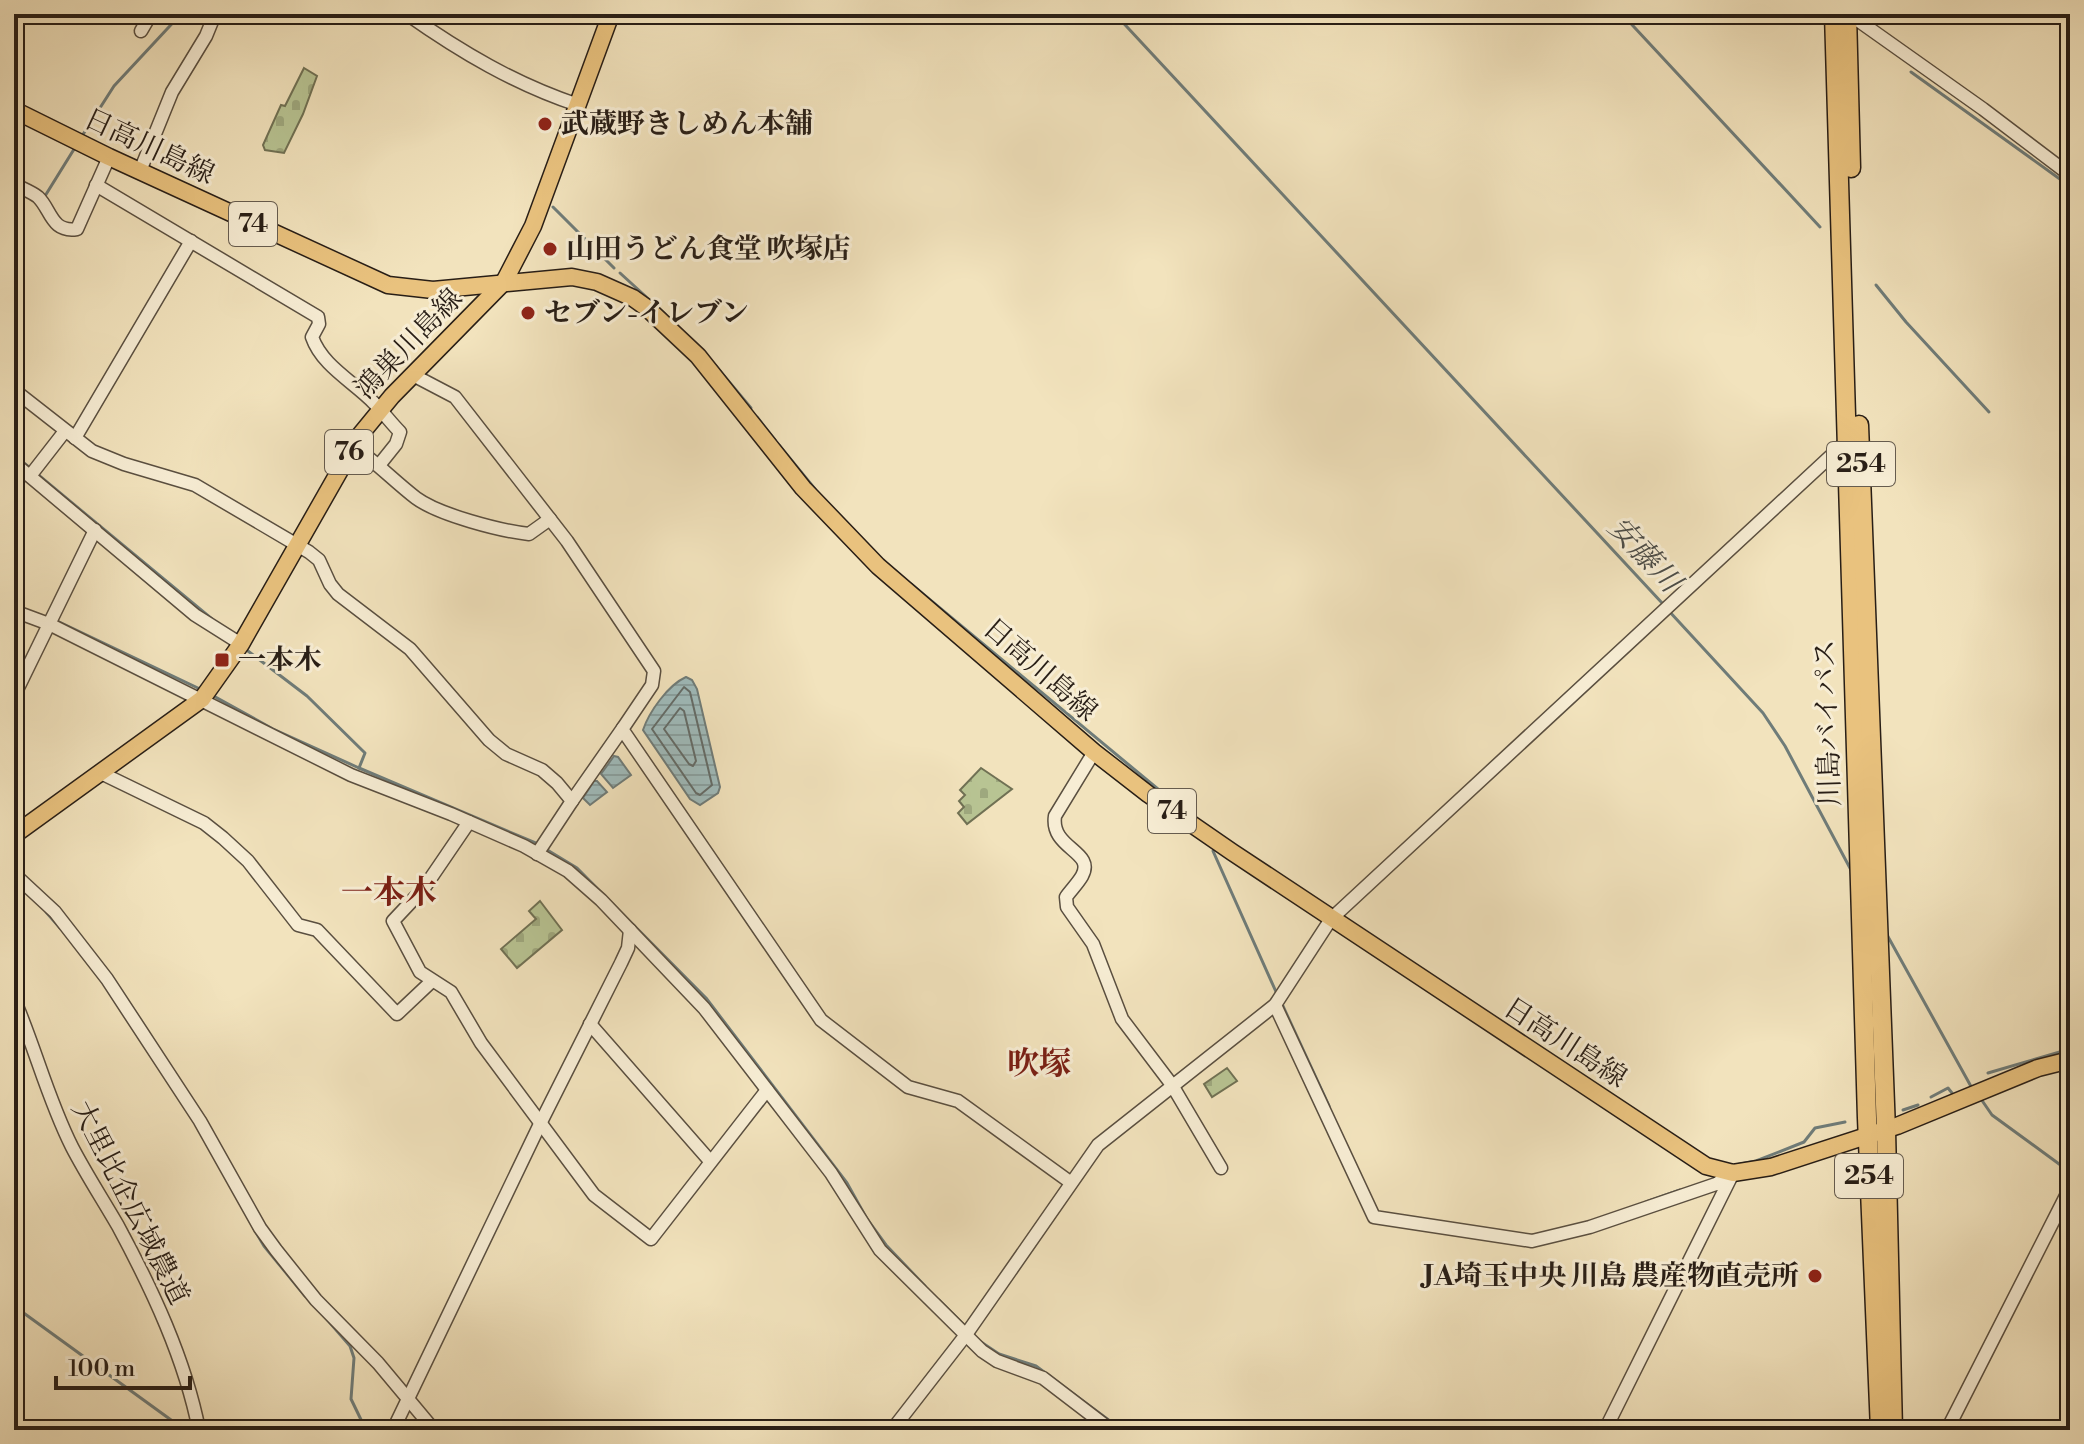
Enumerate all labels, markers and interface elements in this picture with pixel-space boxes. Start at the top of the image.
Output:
street label: 日高川島線 [78,102,220,192]
place label: 武蔵野きしめん本舗 [561,107,813,142]
marker: 武蔵野きしめん本舗 [536,115,554,133]
road number: 74 [229,202,277,246]
place label: 山田うどん食堂 吹塚店 [566,232,850,267]
marker: 山田うどん食堂 吹塚店 [541,240,559,258]
street label: 鴻巣川島線 [348,281,470,407]
place label: セブン-イレブン [544,296,749,331]
marker: セブン-イレブン [519,304,537,322]
road number: 76 [325,430,373,474]
road number: 254 [1827,442,1895,486]
water label: 安藤川 [1599,509,1691,603]
street label: 日高川島線 [976,611,1104,729]
street label: 川島バイパス [1808,639,1848,807]
place label: 一本木 [238,643,322,678]
marker: 一本木 [213,651,231,669]
road number: 74 [1148,789,1196,833]
district label: 一本木 [341,873,437,913]
street label: 日高川島線 [1497,990,1633,1096]
district label: 吹塚 [1007,1044,1071,1084]
street label: 大里比企広域農道 [64,1095,196,1311]
road number: 254 [1835,1154,1903,1198]
place label: JA埼玉中央 川島 農産物直売所 [1419,1259,1799,1294]
marker: JA埼玉中央 川島 農産物直売所 [1806,1267,1824,1285]
scale bar [56,1340,190,1390]
text: 100 m [68,1354,135,1384]

